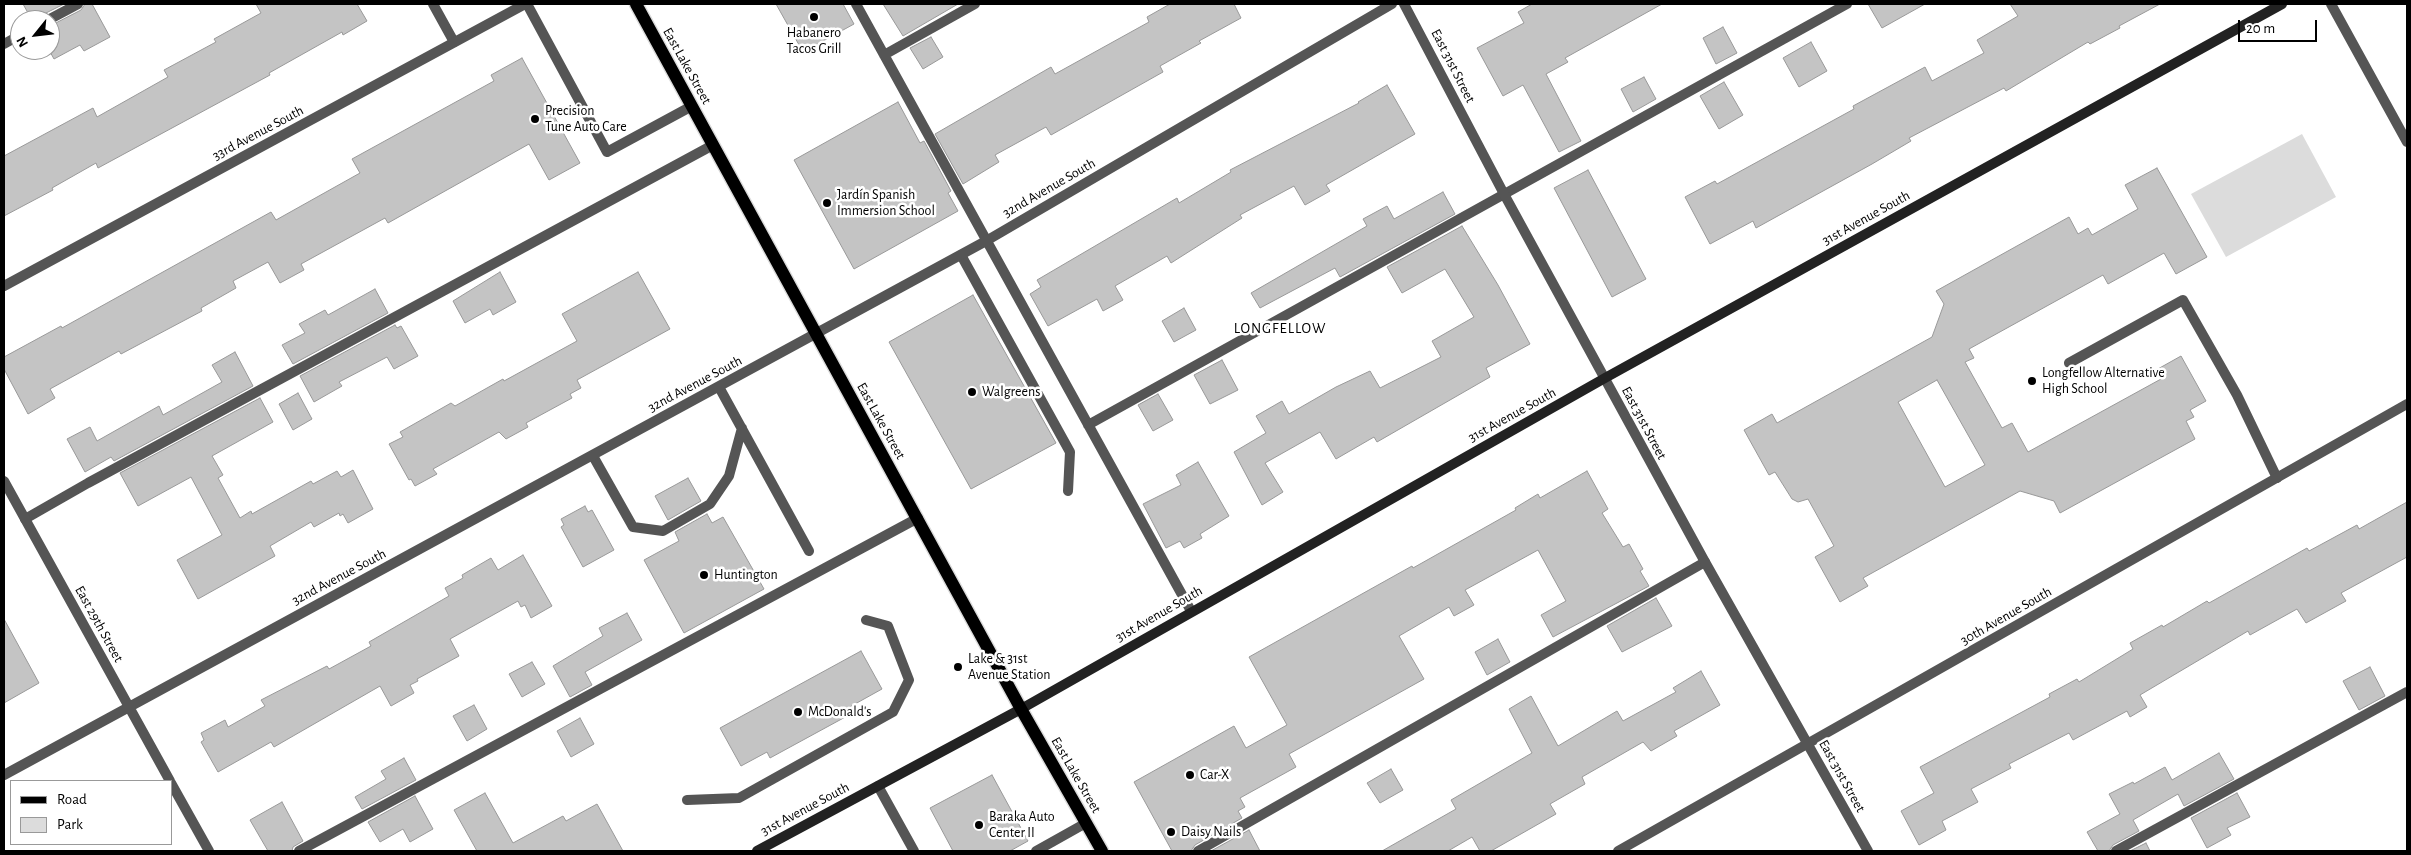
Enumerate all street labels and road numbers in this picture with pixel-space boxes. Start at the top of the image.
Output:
street label: East Lake Street [659,25,715,107]
street label: East 31st Street [1427,26,1479,106]
street label: 33rd Avenue South [210,102,306,164]
street label: 32nd Avenue South [1000,155,1098,221]
street label: 31st Avenue South [1819,187,1913,249]
street label: 32nd Avenue South [645,352,745,416]
street label: East Lake Street [853,380,909,462]
street label: 31st Avenue South [1465,384,1559,446]
street label: East 31st Street [1618,384,1670,462]
street label: 32nd Avenue South [289,545,389,609]
street label: 31st Avenue South [1112,582,1206,646]
street label: East 29th Street [71,583,127,665]
street label: 30th Avenue South [1957,583,2055,649]
street label: East Lake Street [1047,734,1105,816]
street label: East 31st Street [1815,737,1869,815]
street label: 31st Avenue South [758,779,852,839]

